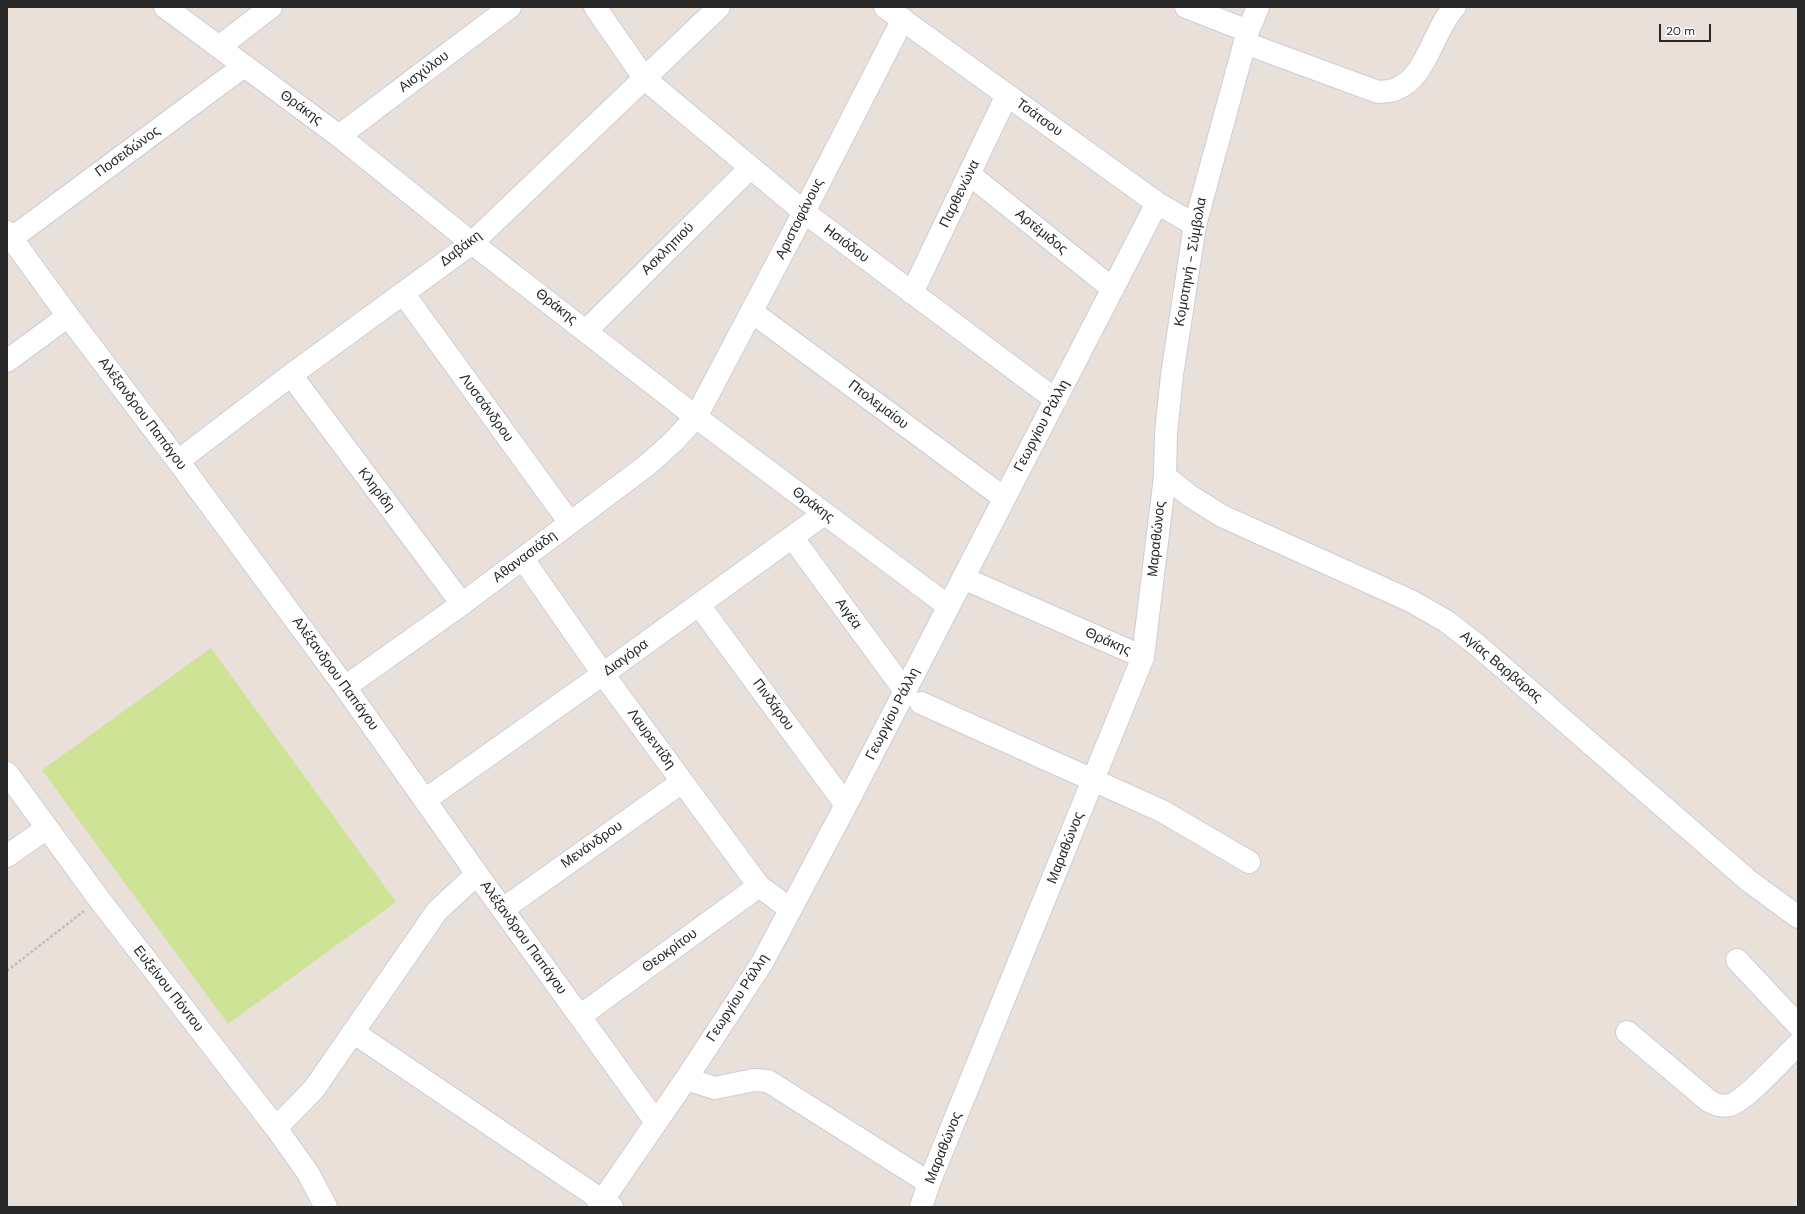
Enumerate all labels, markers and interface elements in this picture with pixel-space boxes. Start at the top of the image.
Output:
scale bar [1661,16,1713,42]
text: 20 m [1666,23,1695,39]
street label: Αισχύλου [396,48,452,96]
street label: Θράκης [276,87,326,129]
street label: Τσάτσου [1013,96,1065,140]
street label: Ποσειδώνος [92,123,164,181]
street label: Παρθενώνα [936,157,984,231]
street label: Αριστοφάνους [772,176,828,262]
street label: Κομοτηνή - Σύμβολα [1171,196,1211,328]
street label: Αρτέμιδος [1011,206,1071,258]
street label: Ασκληπιού [638,219,698,279]
street label: Ησιόδου [820,221,872,267]
street label: Δαβάκη [437,227,485,271]
street label: Θράκης [532,285,580,329]
street label: Αλέξανδρου Παπάγου [94,355,190,473]
street label: Λυσσάνδρου [456,370,516,446]
street label: Πτολεμαίου [845,377,911,433]
street label: Γεωργίου Ράλλη [1011,377,1073,475]
street label: Κληρίδη [354,465,398,515]
street label: Θράκης [789,484,837,526]
street label: Μαραθώνος [1145,500,1169,578]
street label: Αθανασιάδη [490,528,560,586]
street label: Αιγέα [831,595,865,633]
street label: Αλέξανδρου Παπάγου [288,614,382,734]
street label: Θράκης [1082,624,1134,660]
street label: Αγίας Βαρβάρας [1456,628,1546,706]
street label: Διαγόρα [600,636,652,680]
street label: Γεωργίου Ράλλη [863,665,923,763]
street label: Πινδάρου [749,676,797,734]
street label: Λαυρεντίδη [623,706,679,772]
street label: Μαραθώνος [1044,810,1088,886]
street label: Μενάνδρου [558,818,626,872]
street label: Αλέξανδρου Παπάγου [476,878,570,998]
street label: Θεοκρίτου [639,925,701,977]
street label: Ευξείνου Πόντου [129,943,207,1035]
street label: Γεωργίου Ράλλη [703,951,773,1045]
street label: Μαραθώνος [922,1110,966,1186]

